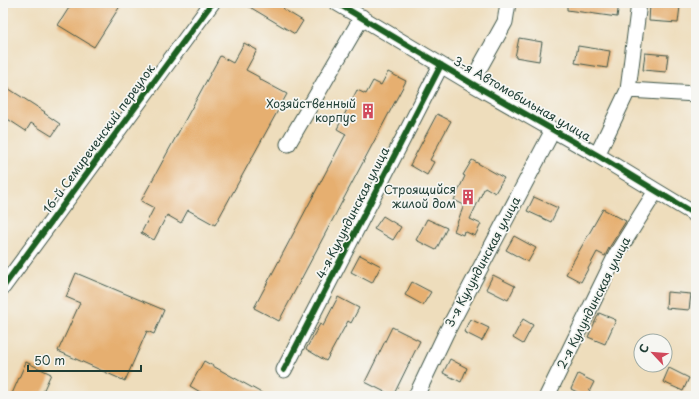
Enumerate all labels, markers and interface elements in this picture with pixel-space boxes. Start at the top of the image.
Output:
street label: 3-я Автомобильная улица [451,51,595,145]
street label: 16-й Семиреченский переулок [38,59,159,217]
place label: Хозяйственный корпус [266,94,356,126]
building icon: Хозяйственный корпус [359,102,377,120]
street label: 4-я Кулундинская улица [311,143,393,282]
place label: Строящийся жилой дом [384,180,456,212]
building icon: Строящийся жилой дом [459,188,477,206]
street label: 3-я Кулундинская улица [440,193,524,330]
street label: 2-я Кулундинская улица [552,233,635,372]
north arrow [633,333,673,373]
text: С [634,341,653,356]
scale bar [28,347,141,373]
text: 50 m [34,351,65,369]

